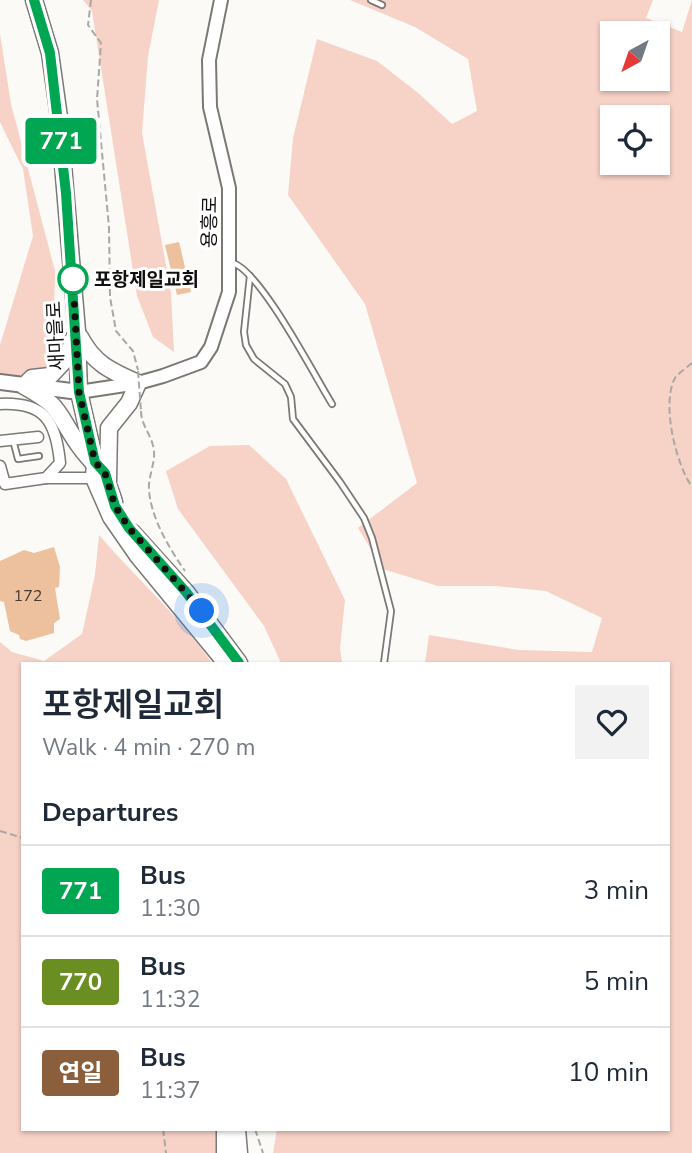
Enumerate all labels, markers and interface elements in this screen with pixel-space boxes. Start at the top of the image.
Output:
north arrow [600,21,670,91]
map controls [600,21,670,175]
button: locate [600,105,670,175]
line badge: 771 [21,118,101,164]
text: 771 [39,125,83,157]
street label: 용흥로 [197,196,223,248]
marker: 포항제일교회 [58,264,88,294]
place label: 포항제일교회 [94,267,199,293]
street label: 새마을로 [41,300,71,372]
house number: 172 [14,585,42,607]
your location [184,593,219,628]
text: 포항제일교회 [42,683,224,728]
button: heart [575,685,649,759]
text: Walk · 4 min · 270 m [42,732,255,763]
text: Departures [42,795,178,830]
text: Bus [140,858,186,893]
text: 3 min [584,873,649,908]
text: 771 [59,875,102,907]
text: 11:30 [140,893,200,924]
text: Bus [140,949,186,984]
text: 5 min [584,964,649,999]
text: 770 [59,966,102,998]
text: 11:32 [140,984,200,1015]
text: Bus [140,1040,186,1075]
text: 10 min [568,1055,649,1090]
text: 연일 [58,1057,103,1089]
text: 11:37 [140,1075,200,1106]

